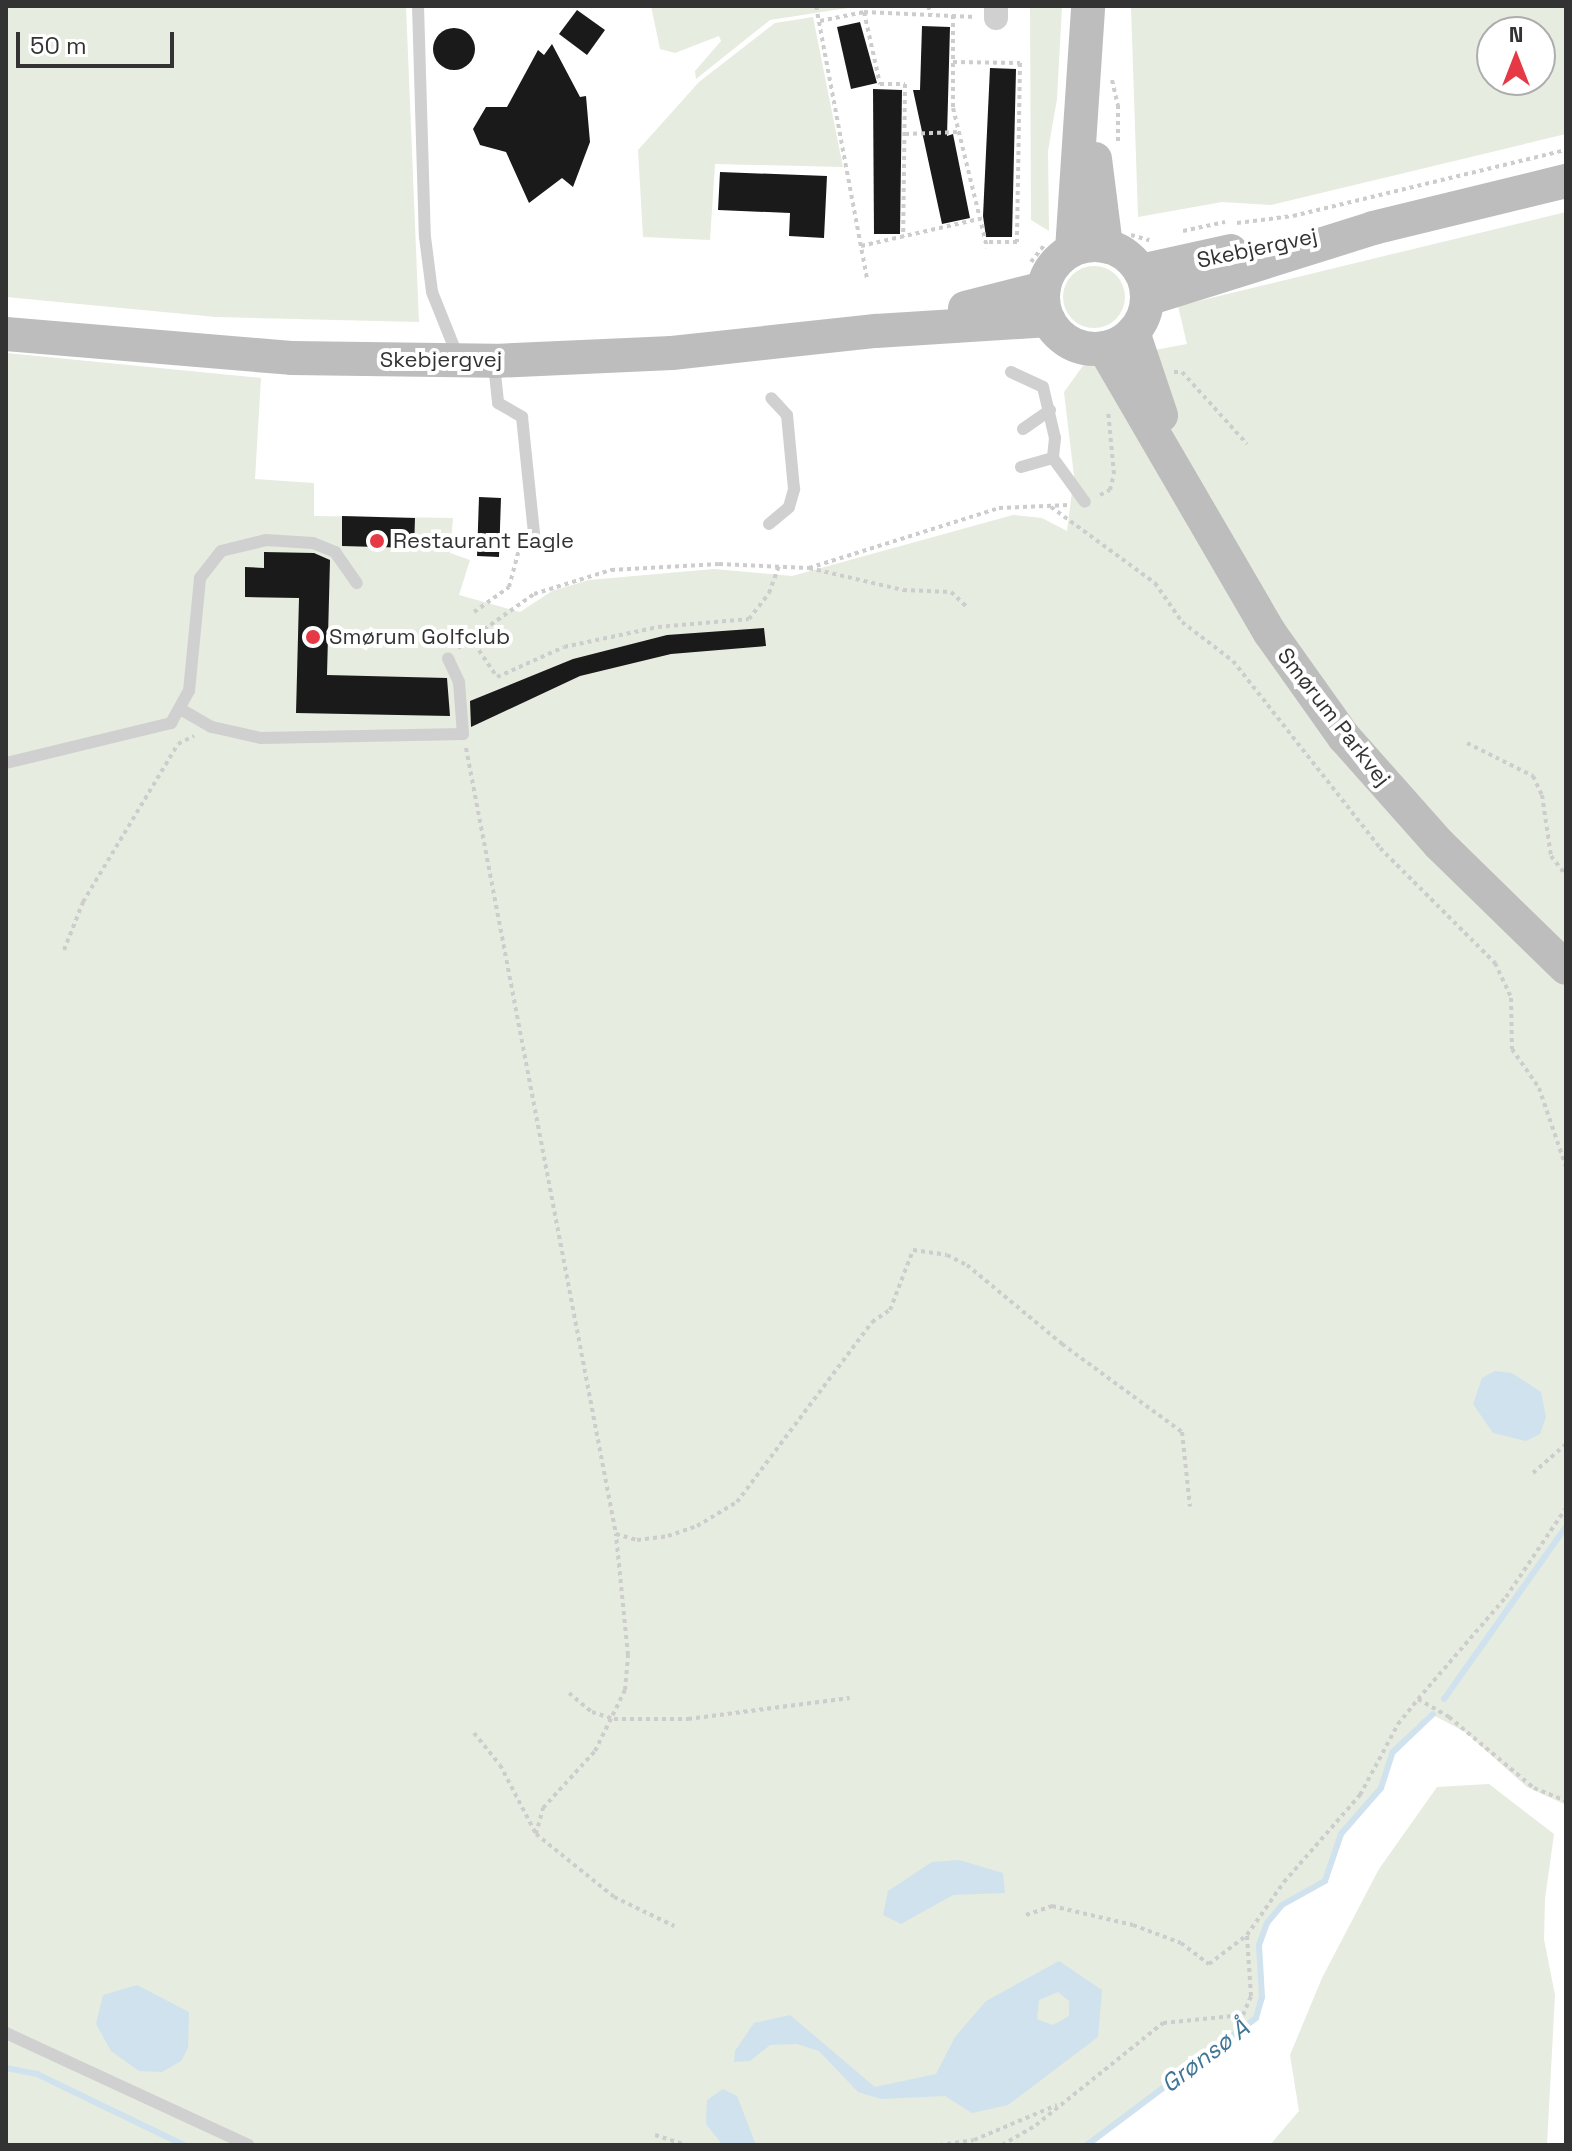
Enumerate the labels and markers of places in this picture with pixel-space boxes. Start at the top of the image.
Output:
place label: Restaurant Eagle [393,528,574,554]
marker: Restaurant Eagle [368,532,386,550]
place label: Smørum Golfclub [329,624,510,650]
marker: Smørum Golfclub [304,628,322,646]

